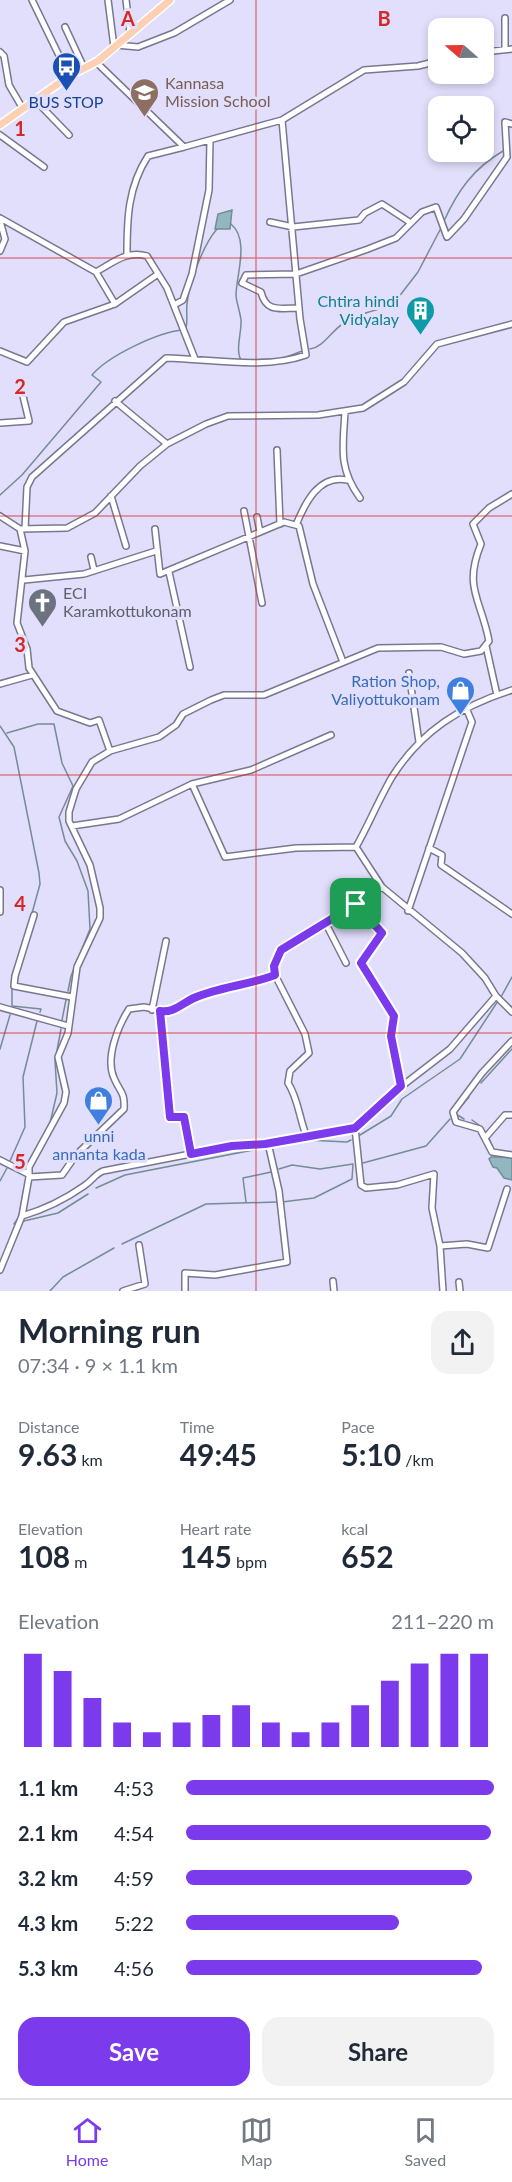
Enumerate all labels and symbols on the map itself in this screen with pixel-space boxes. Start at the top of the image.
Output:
text: A [120,6,135,30]
text: B [377,6,391,30]
north arrow [428,18,494,84]
bus stop icon: BUS STOP [50,50,82,92]
place label: Kannasa Mission School [165,73,271,110]
school or university icon: Kannasa Mission School [128,76,160,118]
place label: BUS STOP [29,92,104,111]
text: 1 [14,116,26,140]
place label: Chtira hindi Vidyalay [317,291,400,328]
building icon: Chtira hindi Vidyalay [404,294,436,336]
text: 2 [14,374,26,398]
place label: ECI Karamkottukonam [63,583,192,620]
church icon: ECI Karamkottukonam [26,586,58,628]
text: 3 [14,632,26,656]
place label: Ration Shop, Valiyottukonam [331,671,440,708]
shop icon: Ration Shop, Valiyottukonam [445,674,477,716]
pin [330,878,381,929]
text: 4 [14,891,26,915]
shop icon: unni annanta kada [83,1084,115,1126]
place label: unni annanta kada [52,1126,146,1163]
text: 5 [14,1149,26,1173]

